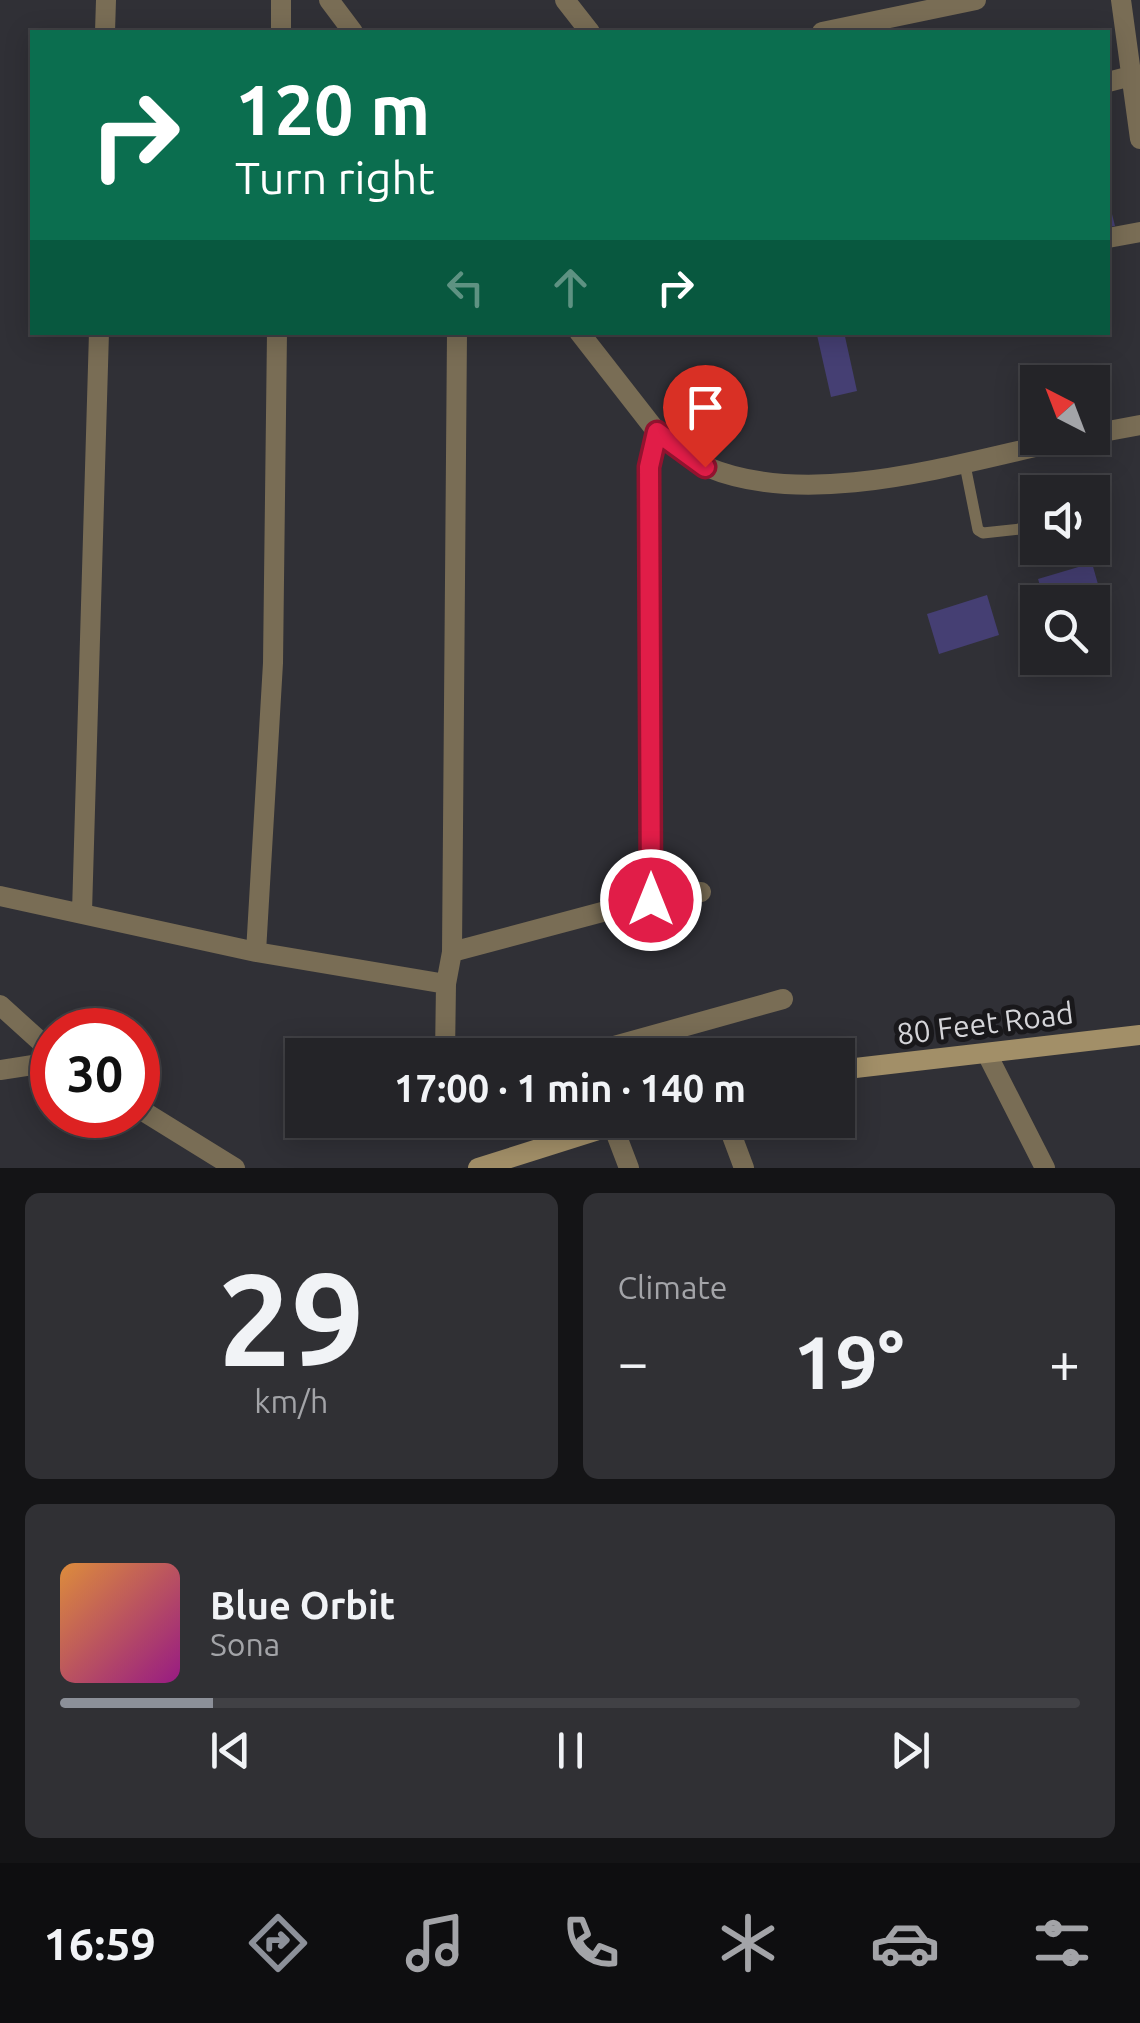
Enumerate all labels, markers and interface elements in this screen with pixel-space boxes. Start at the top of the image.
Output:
icon: right [70,70,200,200]
text: 120 m [235,70,430,148]
text: Turn right [235,152,435,203]
icon: left [438,260,493,315]
icon: ahead [543,260,598,315]
icon: right [648,260,703,315]
pin [663,365,748,468]
north arrow [1020,365,1110,455]
map controls [1020,365,1110,675]
icon: arrive [678,380,733,435]
button: sound [1020,475,1110,565]
button: search [1020,585,1110,675]
position arrow [599,848,703,952]
street label: 80 Feet Road [895,995,1075,1051]
speed limit sign: 30 [30,1008,160,1138]
text: 17:00 · 1 min · 140 m [394,1067,746,1109]
text: 29 [218,1245,365,1391]
text: Climate [618,1269,728,1305]
text: 19° [793,1319,904,1403]
text: − [618,1331,649,1392]
text: + [1049,1331,1080,1392]
text: km/h [254,1383,328,1419]
text: Blue Orbit [210,1584,395,1626]
text: Sona [210,1626,280,1662]
icon: previous [203,1723,258,1778]
icon: pause [543,1723,598,1778]
icon: next [883,1723,938,1778]
icon: directions [243,1908,313,1978]
icon: music [400,1908,470,1978]
icon: phone [556,1908,626,1978]
icon: climate [713,1908,783,1978]
icon: car [870,1908,940,1978]
icon: filters [1027,1908,1097,1978]
text: 16:59 [43,1918,156,1969]

